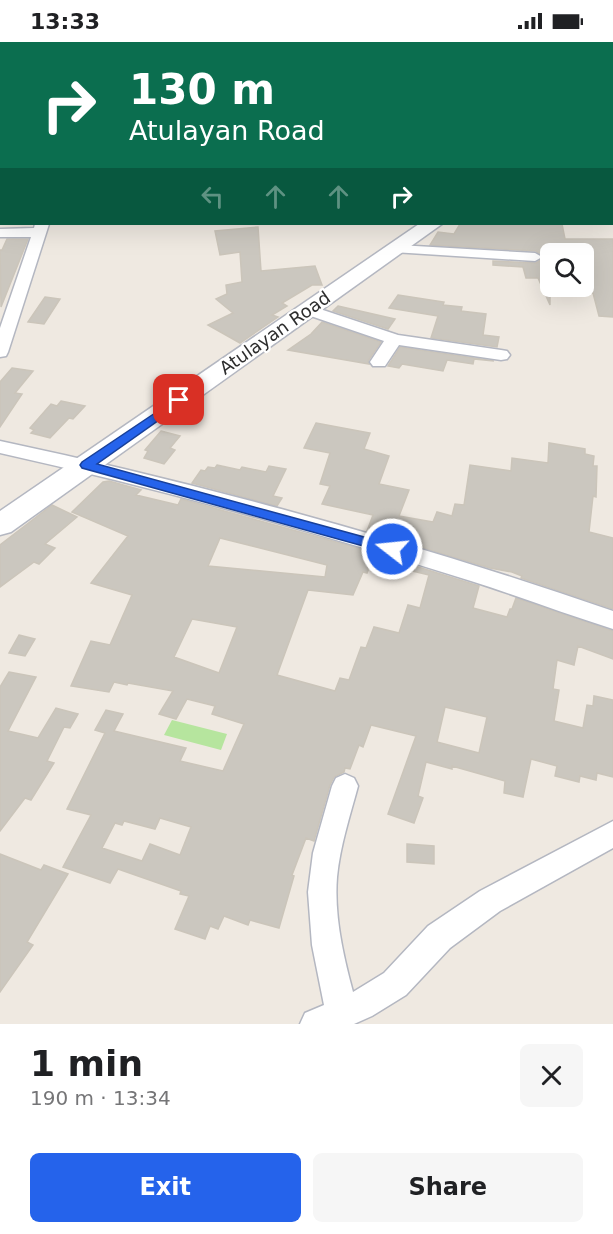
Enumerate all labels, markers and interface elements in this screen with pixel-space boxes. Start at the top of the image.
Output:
text: 13:33 [30,9,100,34]
text: 130 m [129,65,275,114]
icon: right [30,66,108,144]
text: Atulayan Road [129,115,325,146]
icon: left [196,180,229,213]
icon: ahead [259,180,292,213]
icon: ahead [322,180,355,213]
icon: right [385,180,418,213]
map controls [540,243,594,297]
button: search [540,243,594,297]
street label: Atulayan Road [215,287,334,379]
pin [153,374,204,425]
icon: arrive [162,383,195,416]
position arrow [360,517,424,581]
text: 1 min [30,1043,143,1084]
button: close [520,1044,583,1107]
text: 190 m · 13:34 [30,1086,171,1110]
button: Exit [30,1153,301,1222]
button: Share [313,1153,583,1222]

